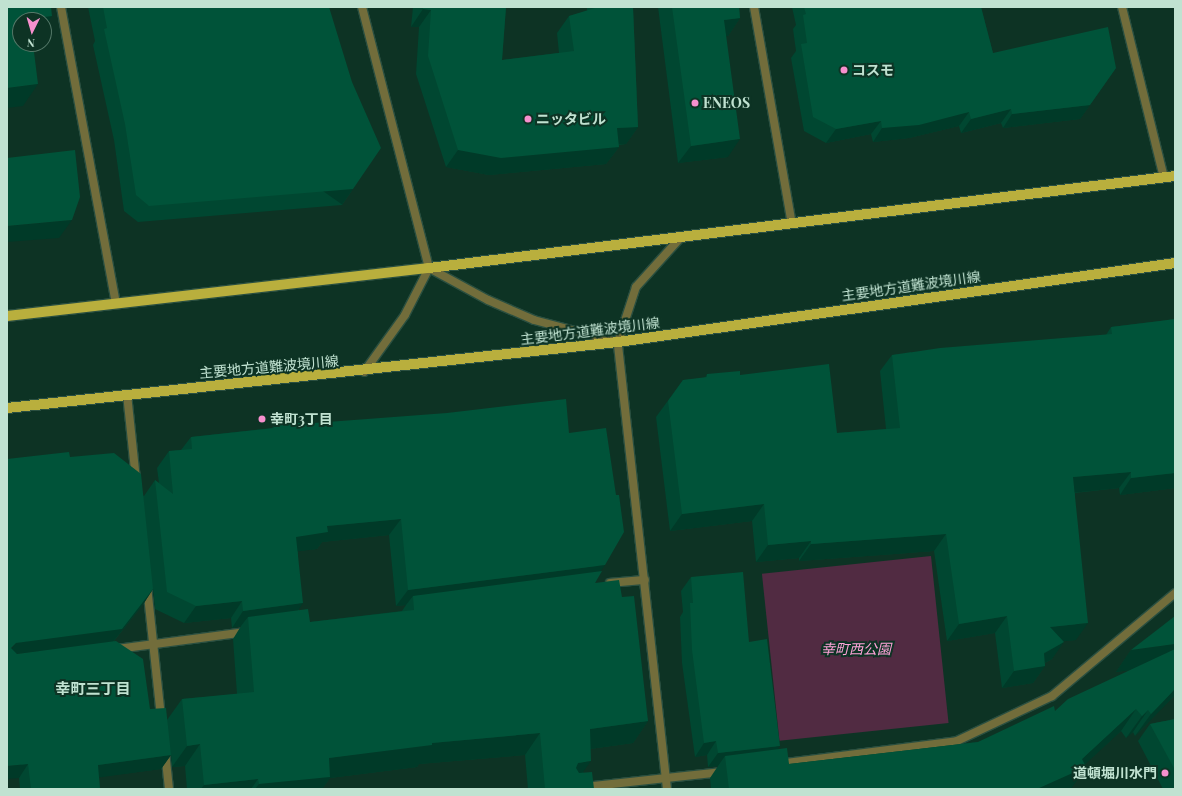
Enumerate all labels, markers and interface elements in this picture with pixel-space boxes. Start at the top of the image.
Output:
north arrow [12,12,52,52]
text: N [26,36,36,51]
place label: コスモ [852,62,894,78]
marker: コスモ [839,65,849,75]
place label: ENEOS [703,95,750,111]
marker: ENEOS [690,98,700,108]
place label: ニッタビル [536,111,606,127]
marker: ニッタビル [523,114,533,124]
street label: 主要地方道難波境川線 [841,268,981,304]
street label: 主要地方道難波境川線 [519,314,661,348]
street label: 主要地方道難波境川線 [199,353,339,381]
place label: 幸町3丁目 [270,411,333,427]
marker: 幸町3丁目 [257,414,267,424]
park label: 幸町西公園 [821,641,891,657]
district label: 幸町三丁目 [56,680,130,698]
place label: 道頓堀川水門 [1073,765,1157,781]
marker: 道頓堀川水門 [1160,768,1170,778]

